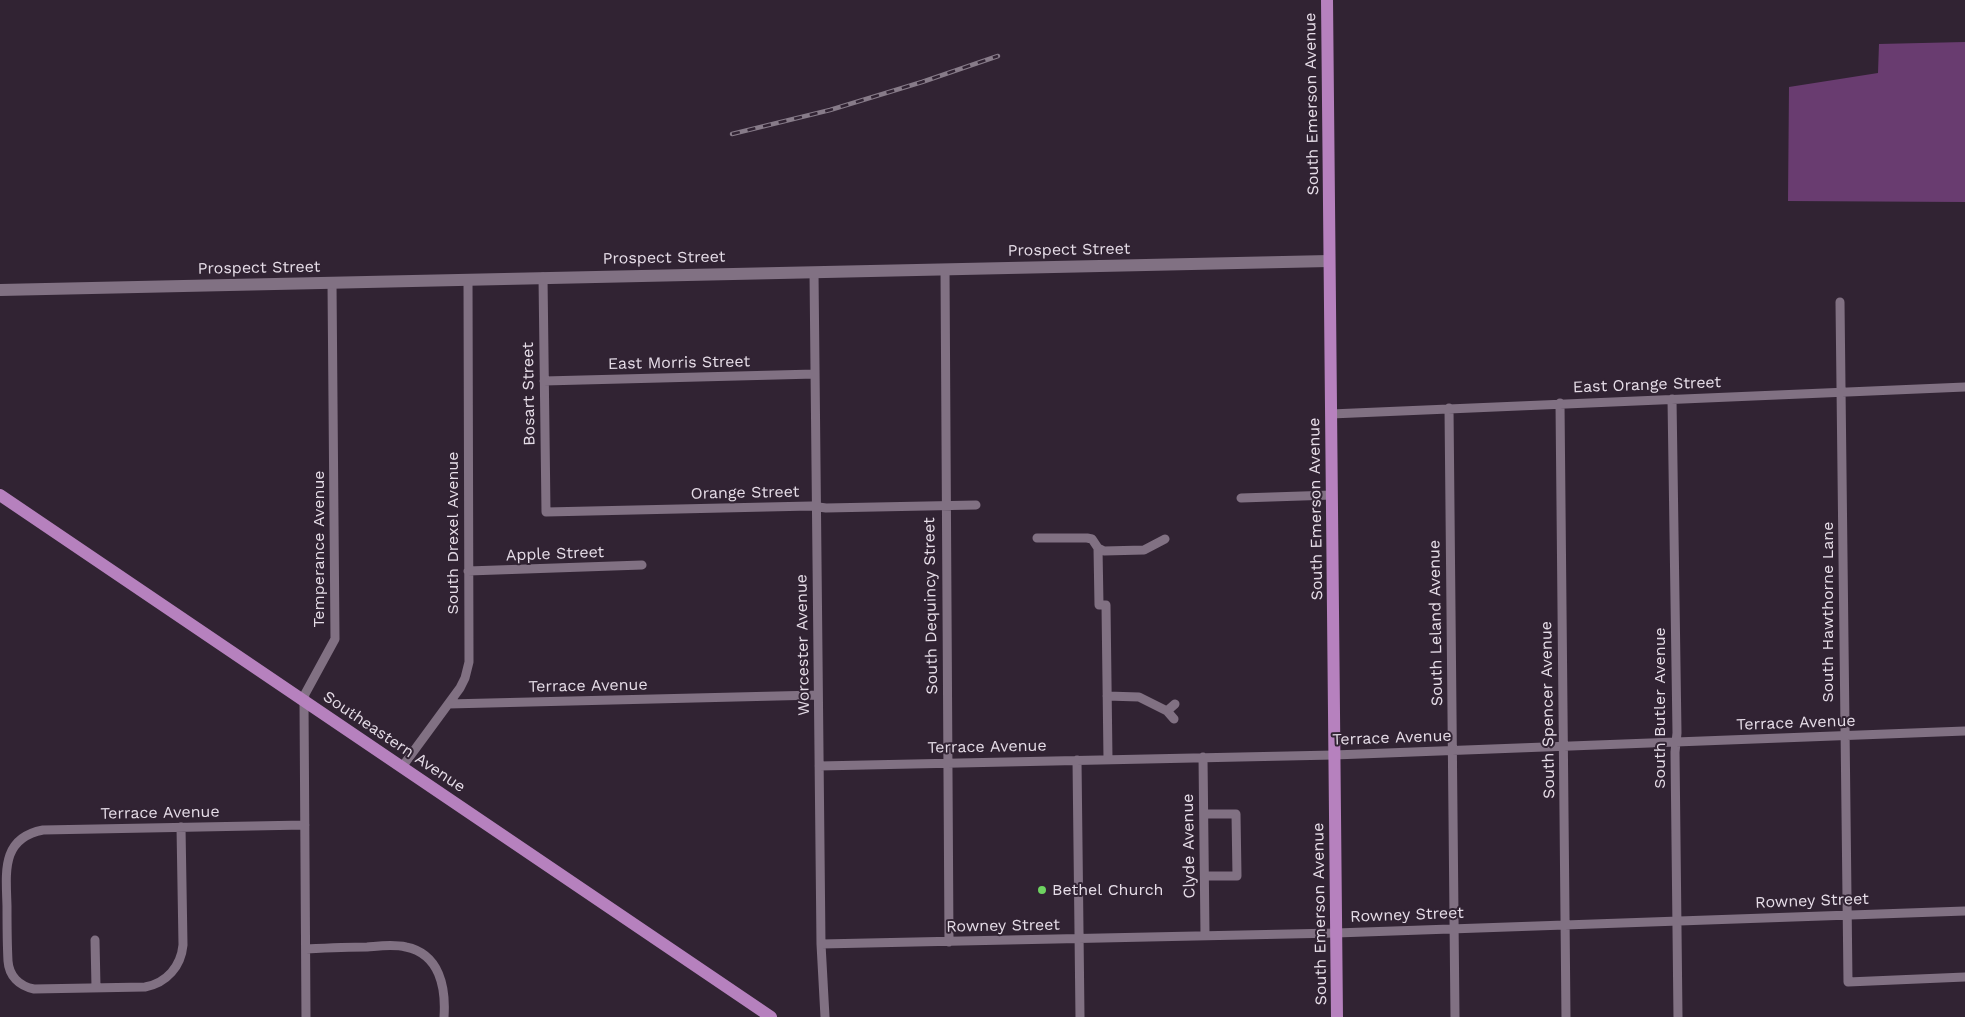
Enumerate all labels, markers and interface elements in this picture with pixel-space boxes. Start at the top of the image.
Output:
street label: South Emerson Avenue [1301,13,1323,195]
street label: Prospect Street [1008,239,1130,261]
street label: Prospect Street [603,247,725,269]
street label: Prospect Street [198,257,320,279]
street label: Bosart Street [518,342,540,446]
street label: East Morris Street [608,352,750,374]
street label: East Orange Street [1573,373,1721,397]
street label: South Emerson Avenue [1305,418,1327,600]
street label: South Drexel Avenue [443,452,463,614]
street label: Temperance Avenue [309,470,329,628]
street label: Orange Street [691,482,799,504]
street label: South Dequincy Street [920,517,942,695]
street label: South Hawthorne Lane [1818,522,1838,702]
street label: South Leland Avenue [1425,540,1447,706]
street label: Apple Street [506,543,604,565]
street label: Worcester Avenue [792,574,814,716]
street label: South Spencer Avenue [1537,621,1559,799]
street label: South Butler Avenue [1650,627,1670,789]
street label: Terrace Avenue [528,675,648,697]
street label: Southeastern Avenue [319,687,469,797]
street label: Terrace Avenue [1736,711,1856,735]
street label: Terrace Avenue [1332,726,1452,750]
street label: Terrace Avenue [927,736,1047,758]
street label: Clyde Avenue [1178,793,1200,899]
street label: Terrace Avenue [100,802,220,824]
street label: South Emerson Avenue [1309,823,1331,1005]
place label: Bethel Church [1052,880,1164,900]
marker: Bethel Church [1036,884,1048,896]
street label: Rowney Street [1755,889,1869,913]
street label: Rowney Street [1350,903,1464,927]
street label: Rowney Street [946,915,1060,937]

